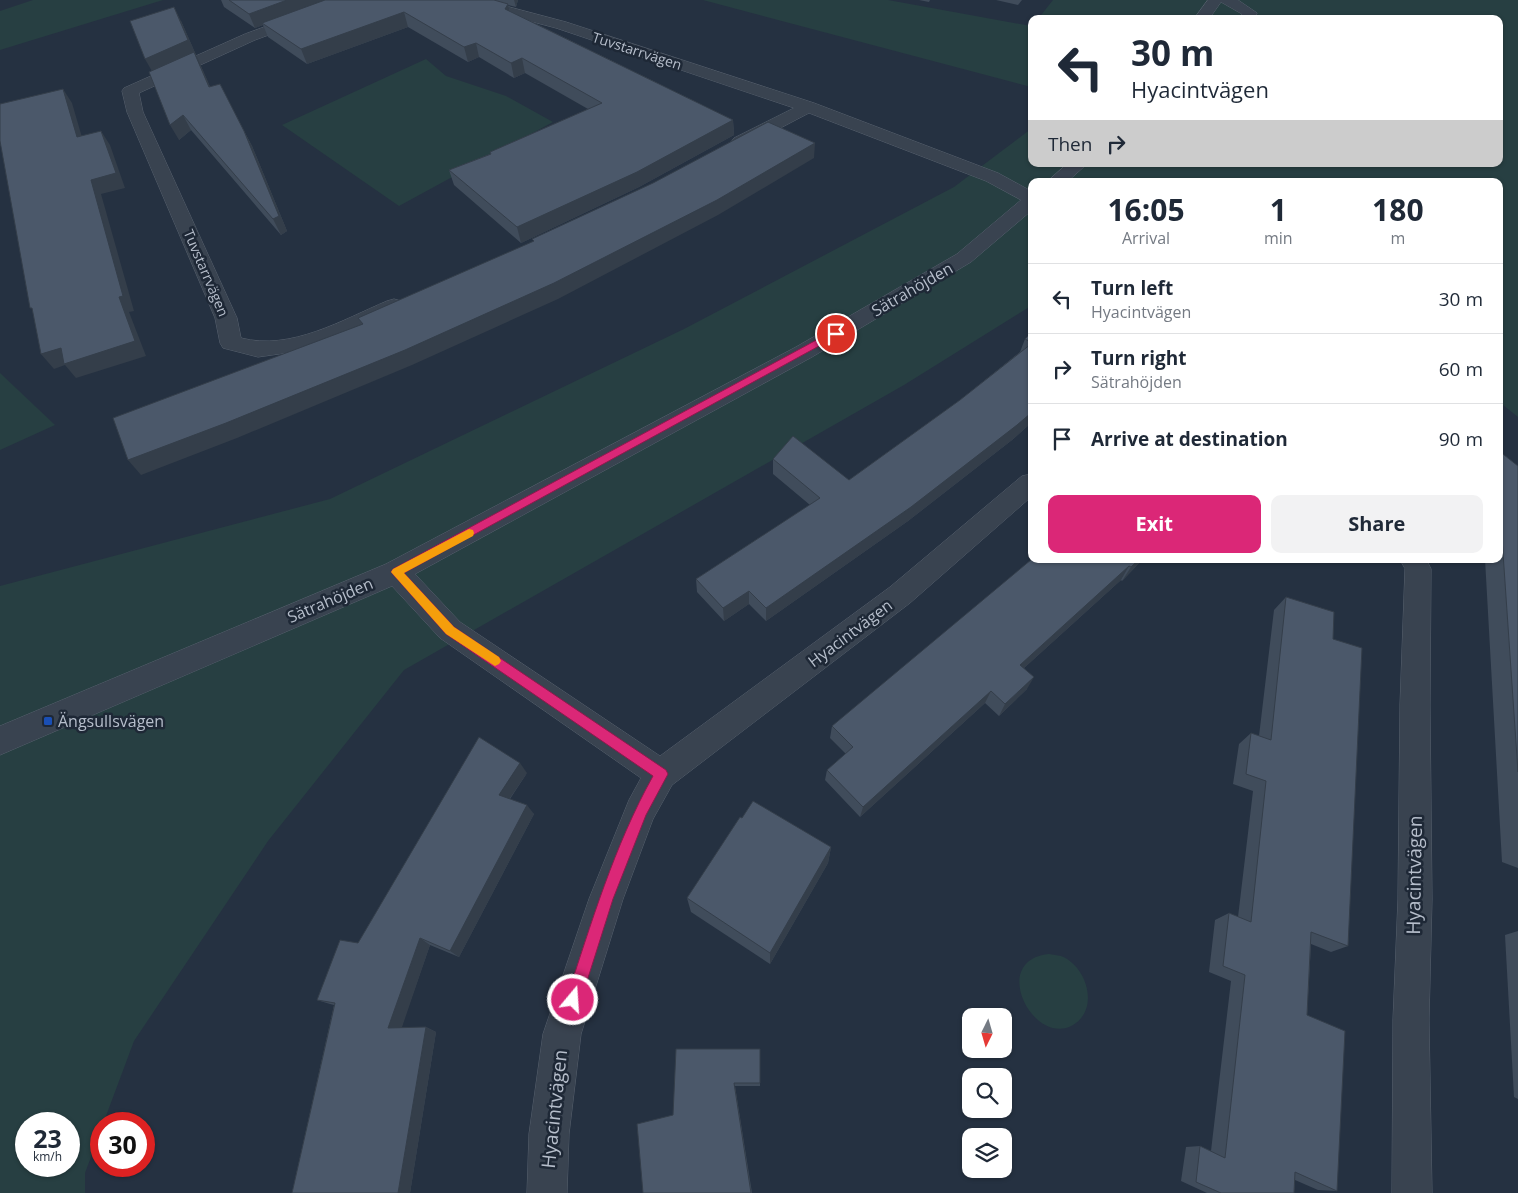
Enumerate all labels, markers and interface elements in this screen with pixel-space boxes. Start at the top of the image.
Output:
street label: Tuvstarrvägen [590,27,684,74]
text: 30 m [1131,29,1214,76]
icon: left [1048,35,1113,100]
text: Hyacintvägen [1131,74,1269,104]
icon: right [1102,130,1130,158]
text: Then [1048,131,1092,157]
text: 16:05 [1107,189,1185,230]
text: 1 [1270,189,1287,230]
text: 180 [1372,189,1424,230]
street label: Tuvstarrvägen [180,226,233,319]
text: Arrival [1122,227,1170,249]
text: min [1264,227,1293,249]
text: m [1390,227,1405,249]
street label: Sätrahöjden [867,257,957,321]
text: Turn left [1091,275,1173,301]
icon: left [1048,285,1076,313]
text: 30 m [1439,286,1483,312]
text: Hyacintvägen [1091,301,1191,323]
pin [815,313,857,355]
icon: arrive [822,320,850,348]
text: Turn right [1091,345,1186,371]
icon: right [1048,355,1076,383]
text: 60 m [1439,356,1483,382]
text: Sätrahöjden [1091,371,1182,393]
icon: arrive [1048,425,1076,453]
text: Arrive at destination [1091,426,1288,452]
text: 90 m [1439,426,1483,452]
button: Exit [1048,495,1261,553]
button: Share [1271,495,1483,553]
street label: Sätrahöjden [284,572,376,628]
street label: Hyacintvägen [803,594,897,672]
place label: Ängsullsvägen [58,710,164,732]
marker: Ängsullsvägen [42,715,54,727]
street label: Hyacintvägen [1400,815,1428,935]
position arrow [546,973,598,1025]
north arrow [962,1008,1012,1058]
map controls [962,1008,1012,1178]
street label: Hyacintvägen [535,1048,573,1170]
button: search [962,1068,1012,1118]
speed limit sign: 30 [90,1112,155,1177]
text: 23 [33,1121,62,1155]
button: layers [962,1128,1012,1178]
text: km/h [33,1148,62,1165]

